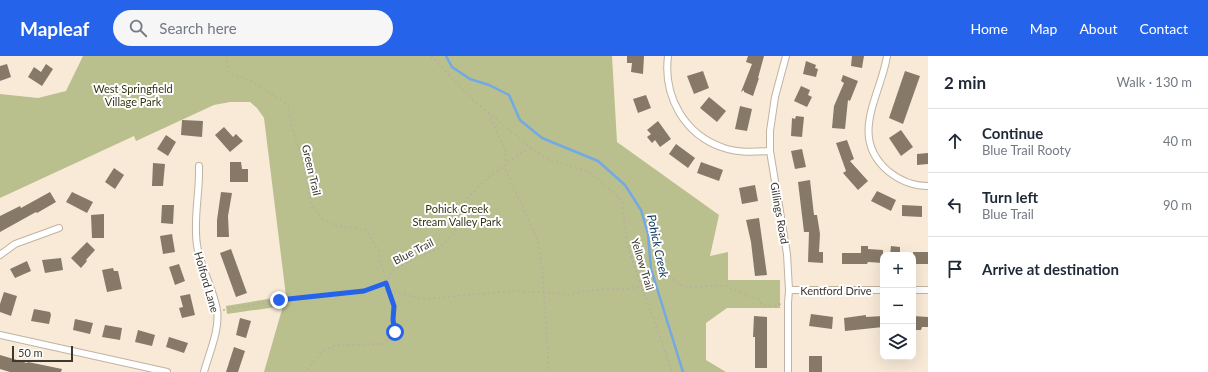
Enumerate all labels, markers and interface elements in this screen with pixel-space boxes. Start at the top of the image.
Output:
search box [113,10,393,46]
text: Mapleaf [20,17,89,40]
icon: search [127,17,149,39]
text: Search here [159,19,237,37]
text: Home [970,20,1008,37]
text: Map [1030,20,1057,37]
text: About [1079,20,1117,37]
text: Contact [1139,20,1188,37]
text: 2 min [944,72,986,93]
text: Walk · 130 m [1116,74,1192,90]
park label: West Springfield Village Park [93,82,173,108]
text: Continue [982,124,1043,142]
icon: ahead [944,130,966,152]
text: 40 m [1163,133,1192,149]
text: Blue Trail Rooty [982,142,1071,158]
street label: Green Trail [300,143,324,197]
street label: Gillings Road [768,181,792,245]
text: Turn left [982,188,1038,206]
icon: left [944,194,966,216]
text: 90 m [1163,197,1192,213]
park label: Pohick Creek Stream Valley Park [413,202,502,228]
text: Blue Trail [982,206,1034,222]
water label: Pohick Creek [644,213,672,279]
street label: Blue Trail [390,235,436,267]
street label: Yellow Trail [629,236,657,292]
street label: Holford Lane [192,250,222,314]
map controls [880,252,916,360]
button: + [880,252,916,288]
icon: arrive [944,258,966,280]
text: Arrive at destination [982,260,1119,278]
street label: Kentford Drive [800,284,872,297]
button: − [880,288,916,324]
route end [270,291,288,309]
route start [386,323,404,341]
button: layers [880,324,916,360]
scale bar [12,344,73,363]
text: 50 m [18,346,43,359]

